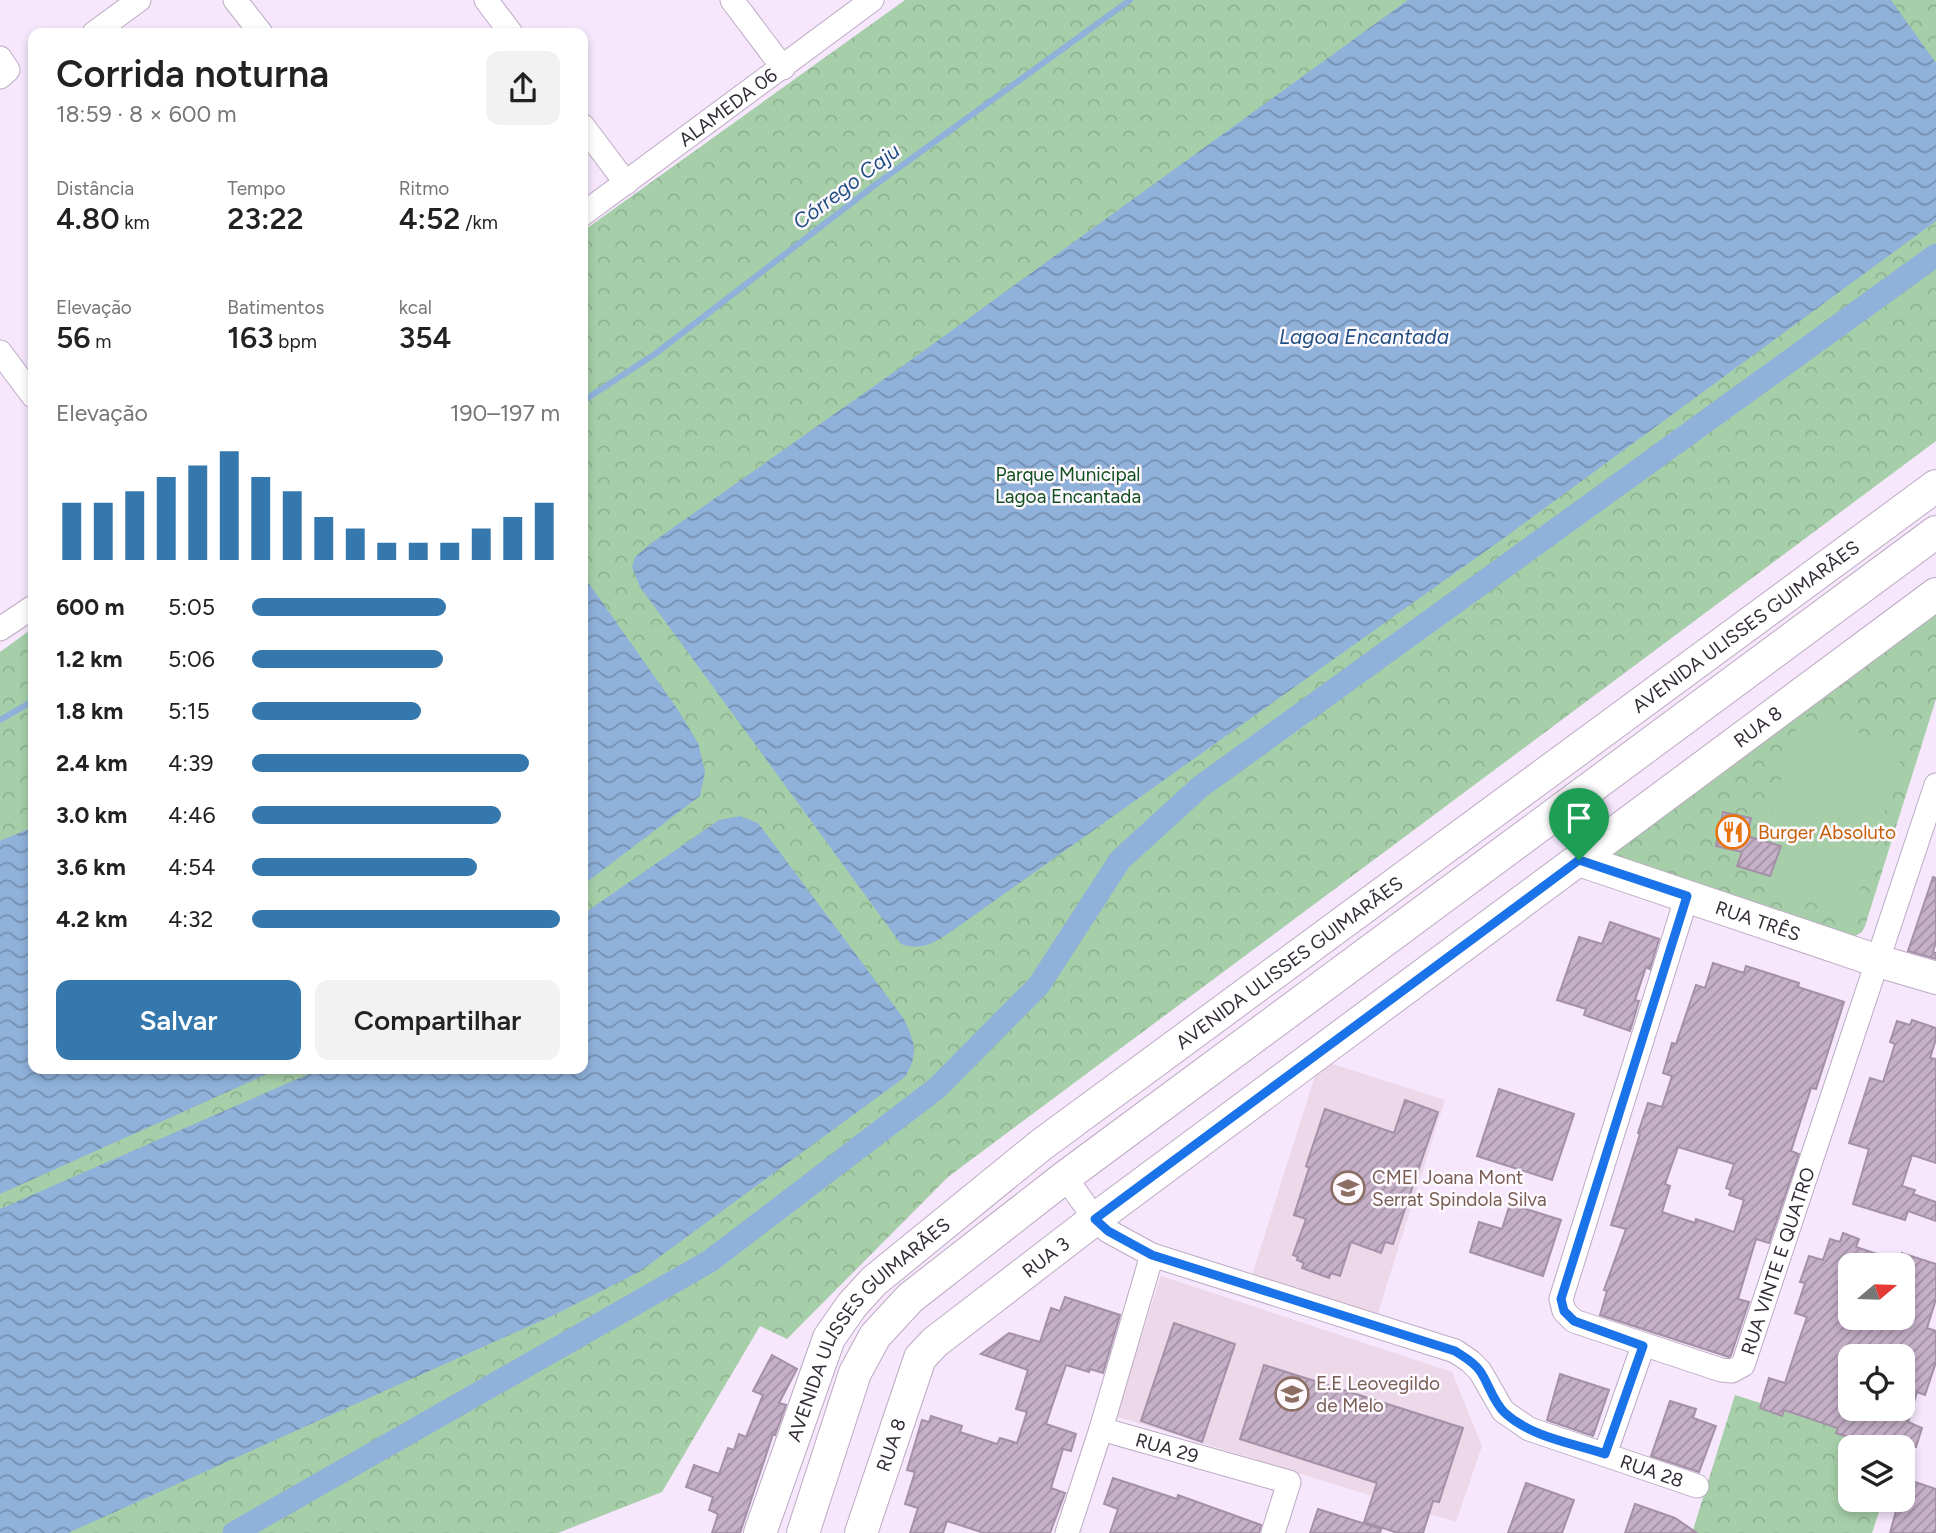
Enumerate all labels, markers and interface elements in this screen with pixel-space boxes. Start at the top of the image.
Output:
text: Corrida noturna [56,51,329,97]
button: share [486,51,560,125]
street label: ALAMEDA 06 [674,63,782,151]
text: 18:59 · 8 × 600 m [56,100,236,128]
water label: Córrego Caju [788,138,905,234]
text: Distância [56,177,134,200]
text: Tempo [227,177,285,200]
text: Ritmo [399,177,449,200]
text: 4.80 [56,200,120,237]
text: 23:22 [227,200,304,237]
text: 4:52 [399,200,460,237]
text: km [120,211,150,234]
text: /km [460,211,498,234]
text: Elevação [56,296,132,319]
text: Batimentos [227,296,324,319]
text: kcal [399,296,432,319]
text: 56 [56,319,91,356]
text: 163 [227,319,274,356]
text: 354 [399,319,451,356]
water label: Lagoa Encantada [1279,324,1449,349]
text: m [91,330,111,353]
text: bpm [274,330,317,353]
text: Elevação [56,399,148,427]
text: 190–197 m [450,399,560,427]
park label: Parque Municipal Lagoa Encantada [995,463,1141,508]
street label: AVENIDA ULISSES GUIMARÃES [1628,535,1864,717]
text: 600 m [56,593,125,621]
text: 5:05 [168,593,215,621]
text: 1.2 km [56,645,123,673]
text: 5:06 [168,645,215,673]
text: 1.8 km [56,697,123,725]
text: 5:15 [168,697,210,725]
street label: RUA 8 [1729,701,1786,752]
text: 2.4 km [56,749,127,777]
text: 4:39 [168,749,214,777]
pin [1549,788,1609,860]
icon: arrive [1560,799,1598,837]
text: 3.0 km [56,801,127,829]
text: 4:46 [168,801,215,829]
restaurant icon: Burger Absoluto [1714,813,1752,851]
place label: Burger Absoluto [1758,821,1896,844]
text: 3.6 km [56,853,126,881]
text: 4:54 [168,853,216,881]
street label: AVENIDA ULISSES GUIMARÃES [1171,871,1407,1054]
street label: RUA TRÊS [1713,895,1804,946]
text: 4.2 km [56,905,127,933]
text: 4:32 [168,905,213,933]
button: Salvar [56,980,301,1060]
button: Compartilhar [315,980,560,1060]
street label: RUA VINTE E QUATRO [1736,1164,1820,1358]
place label: CMEI Joana Mont Serrat Spindola Silva [1372,1166,1547,1211]
school or university icon: CMEI Joana Mont Serrat Spindola Silva [1329,1169,1367,1207]
street label: AVENIDA ULISSES GUIMARÃES [782,1212,954,1445]
street label: RUA 3 [1017,1232,1074,1282]
north arrow [1838,1253,1914,1330]
map controls [1838,1253,1915,1512]
button: locate [1838,1344,1915,1421]
place label: E.E Leovegildo de Melo [1316,1372,1440,1417]
school or university icon: E.E Leovegildo de Melo [1273,1375,1311,1413]
street label: RUA 8 [871,1415,910,1474]
street label: RUA 29 [1133,1428,1201,1467]
button: layers [1838,1435,1915,1512]
street label: RUA 28 [1617,1449,1686,1492]

